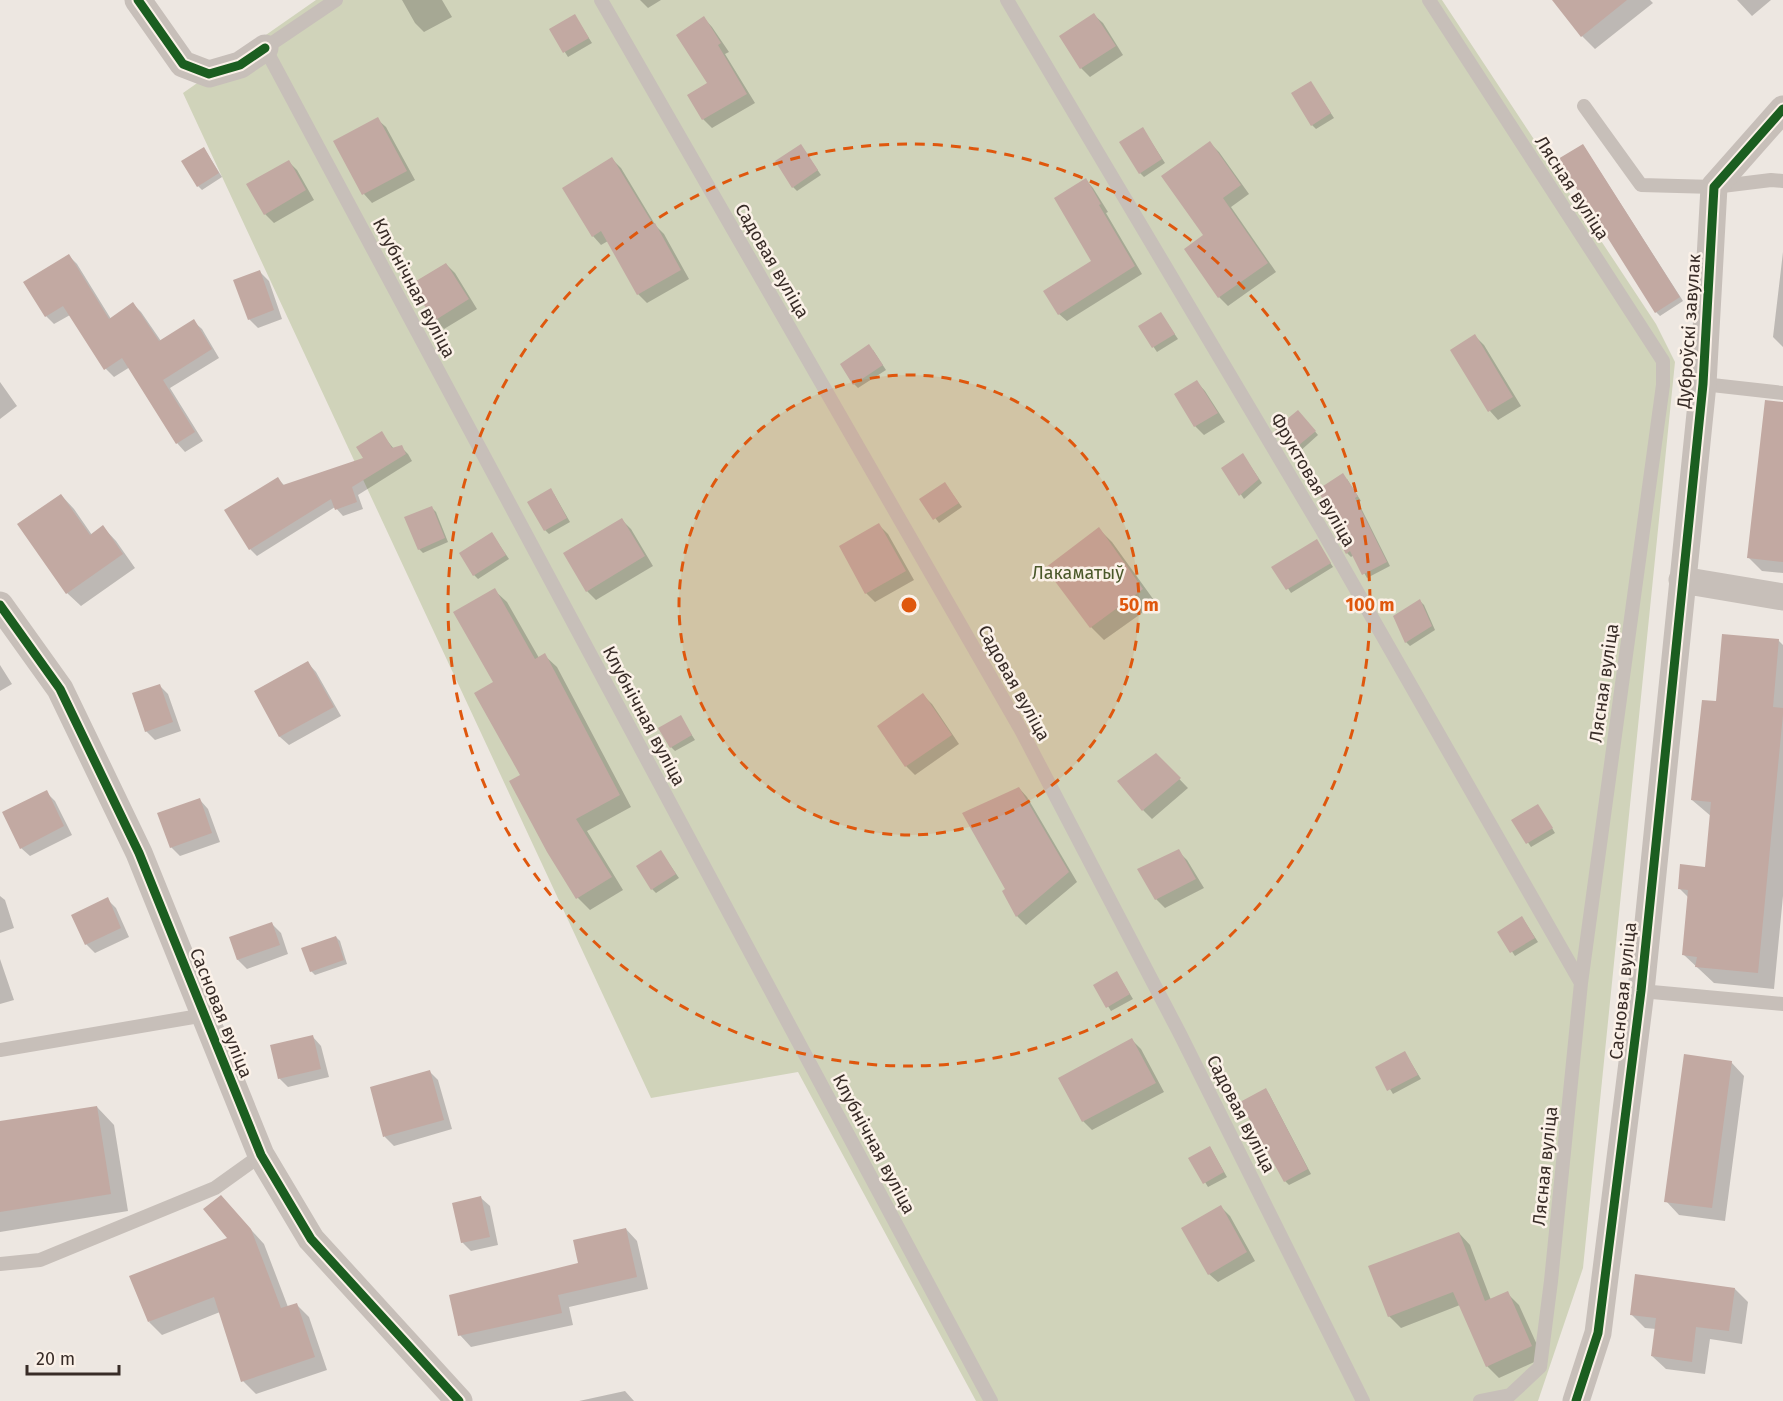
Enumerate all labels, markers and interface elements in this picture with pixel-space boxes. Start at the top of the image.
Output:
street label: Лясная вуліца [1530,132,1614,244]
street label: Садовая вуліца [730,200,814,322]
street label: Клубнічная вуліца [368,214,460,362]
street label: Дуброўскі завулак [1673,252,1705,410]
street label: Фруктовая вуліца [1266,409,1360,551]
park label: Лакаматыў [1032,562,1124,584]
text: 50 m [1119,594,1159,616]
text: 100 m [1346,594,1394,616]
centre of rings [899,595,919,615]
street label: Садовая вуліца [973,621,1055,745]
street label: Лясная вуліца [1585,622,1623,744]
street label: Клубнічная вуліца [598,642,690,790]
street label: Сасновая вуліца [1605,921,1641,1061]
street label: Сасновая вуліца [185,945,257,1081]
street label: Садовая вуліца [1202,1052,1280,1176]
street label: Клубнічная вуліца [828,1070,920,1218]
street label: Лясная вуліца [1528,1105,1562,1227]
scale bar [27,1338,118,1376]
text: 20 m [36,1348,75,1370]

